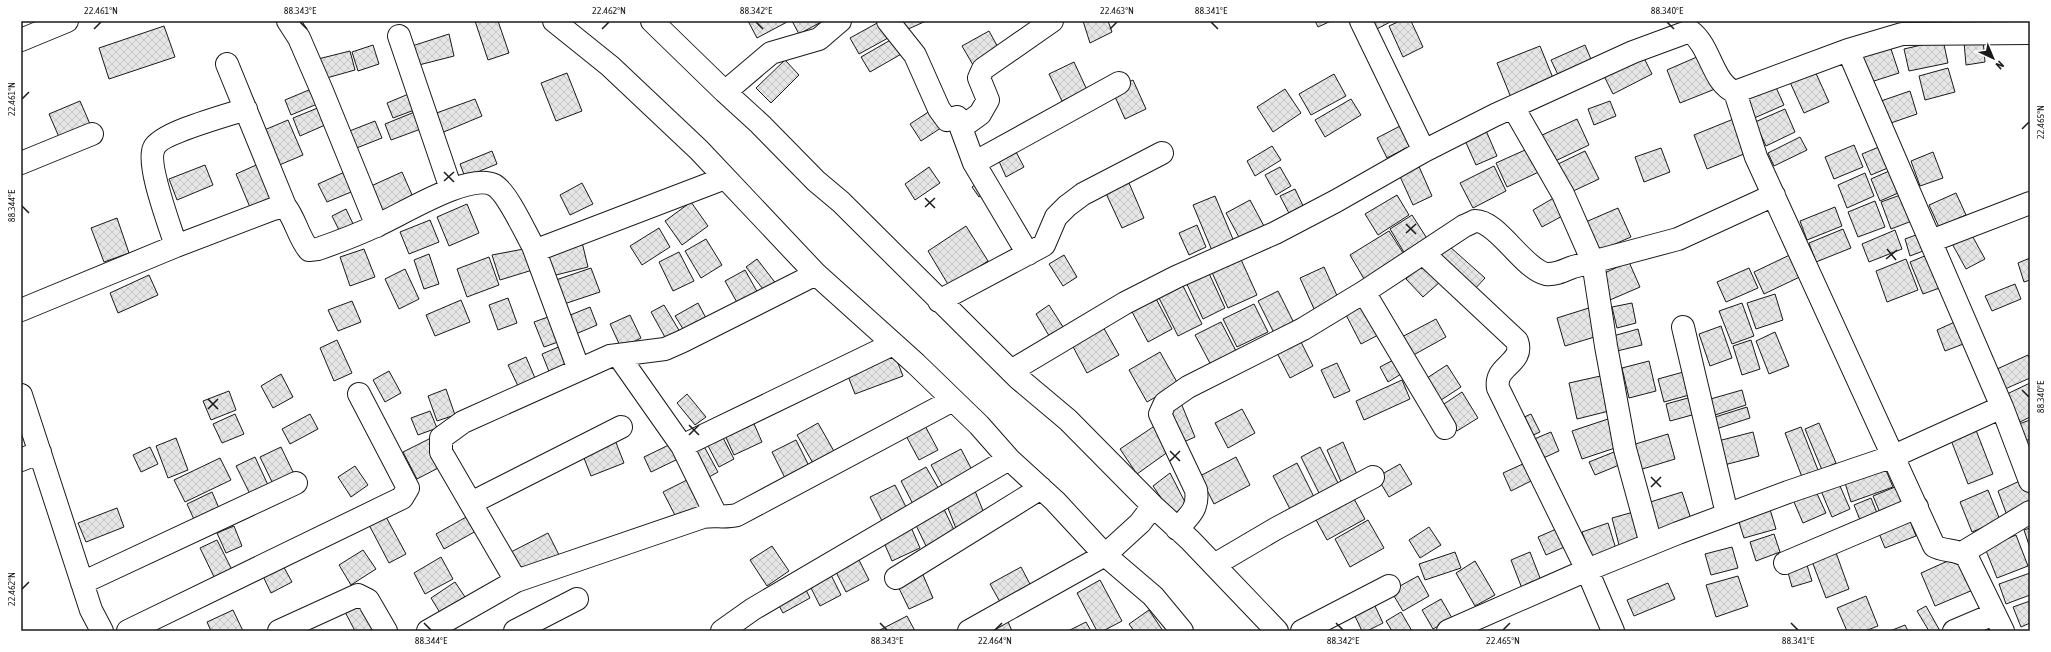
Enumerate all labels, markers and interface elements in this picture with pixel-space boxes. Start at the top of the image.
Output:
text: 22.461°N [84,5,118,16]
text: 88.343°E [284,5,317,16]
text: 22.462°N [592,5,626,16]
text: 88.342°E [740,5,773,16]
text: 22.463°N [1100,5,1134,16]
text: 88.341°E [1195,5,1228,16]
text: 88.340°E [1651,5,1684,16]
north arrow [1973,38,2013,78]
text: N [1993,59,2006,72]
text: 22.461°N [6,82,17,116]
text: 22.465°N [2035,105,2046,139]
text: 88.344°E [6,189,17,222]
text: 88.340°E [2035,380,2046,413]
text: 22.462°N [6,572,17,606]
text: 88.344°E [415,635,448,646]
text: 88.343°E [871,635,904,646]
text: 22.464°N [978,635,1012,646]
text: 88.342°E [1327,635,1360,646]
text: 22.465°N [1486,635,1520,646]
text: 88.341°E [1782,635,1815,646]

